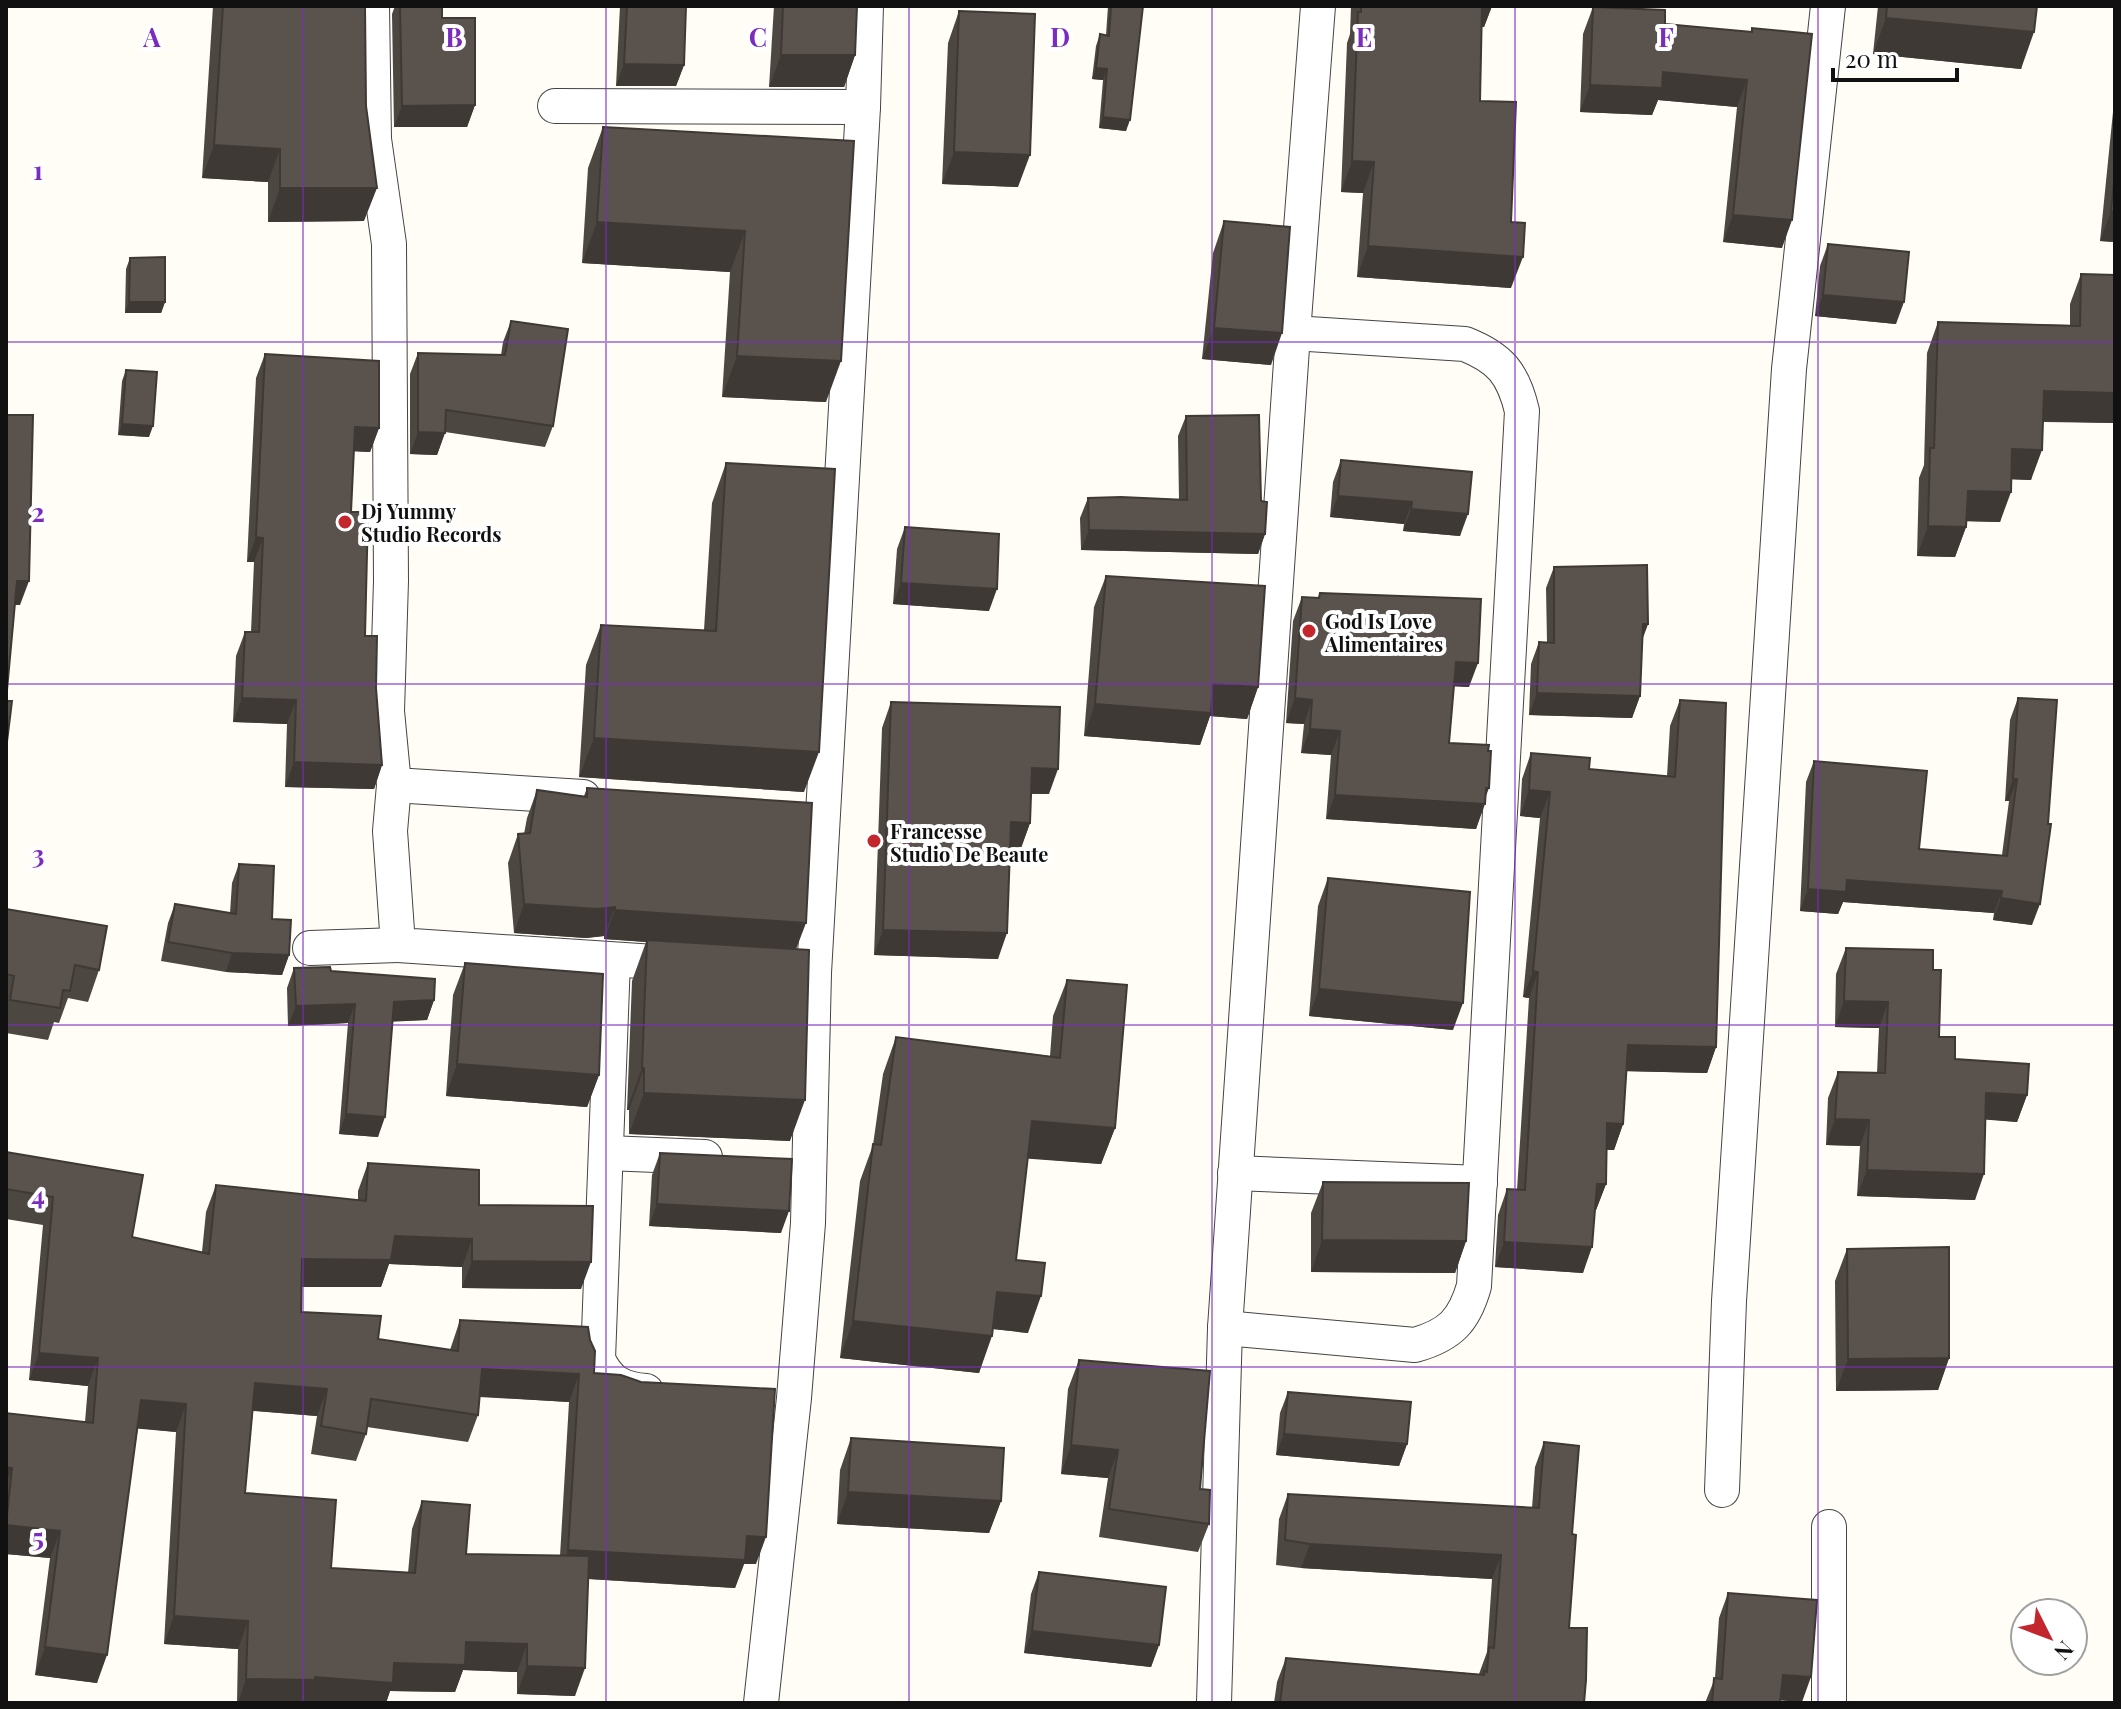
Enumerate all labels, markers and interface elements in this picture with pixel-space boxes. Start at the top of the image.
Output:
text: A [142,19,161,54]
text: B [445,19,463,54]
text: C [749,19,767,54]
text: D [1050,19,1070,54]
text: E [1356,19,1372,54]
text: F [1658,19,1674,54]
scale bar [1833,32,1957,82]
text: 20 m [1845,42,1898,74]
text: 1 [33,152,43,187]
text: 2 [31,494,45,529]
place label: Dj Yummy Studio Records [361,497,501,547]
marker: Dj Yummy Studio Records [336,513,354,531]
place label: God Is Love Alimentaires [1324,607,1443,657]
marker: God Is Love Alimentaires [1300,622,1318,640]
place label: Francesse Studio De Beaute [890,817,1048,867]
marker: Francesse Studio De Beaute [865,832,883,850]
text: 3 [32,836,44,871]
text: 4 [31,1177,45,1212]
text: 5 [32,1519,44,1554]
north arrow [2009,1597,2089,1677]
text: N [2048,1635,2081,1667]

